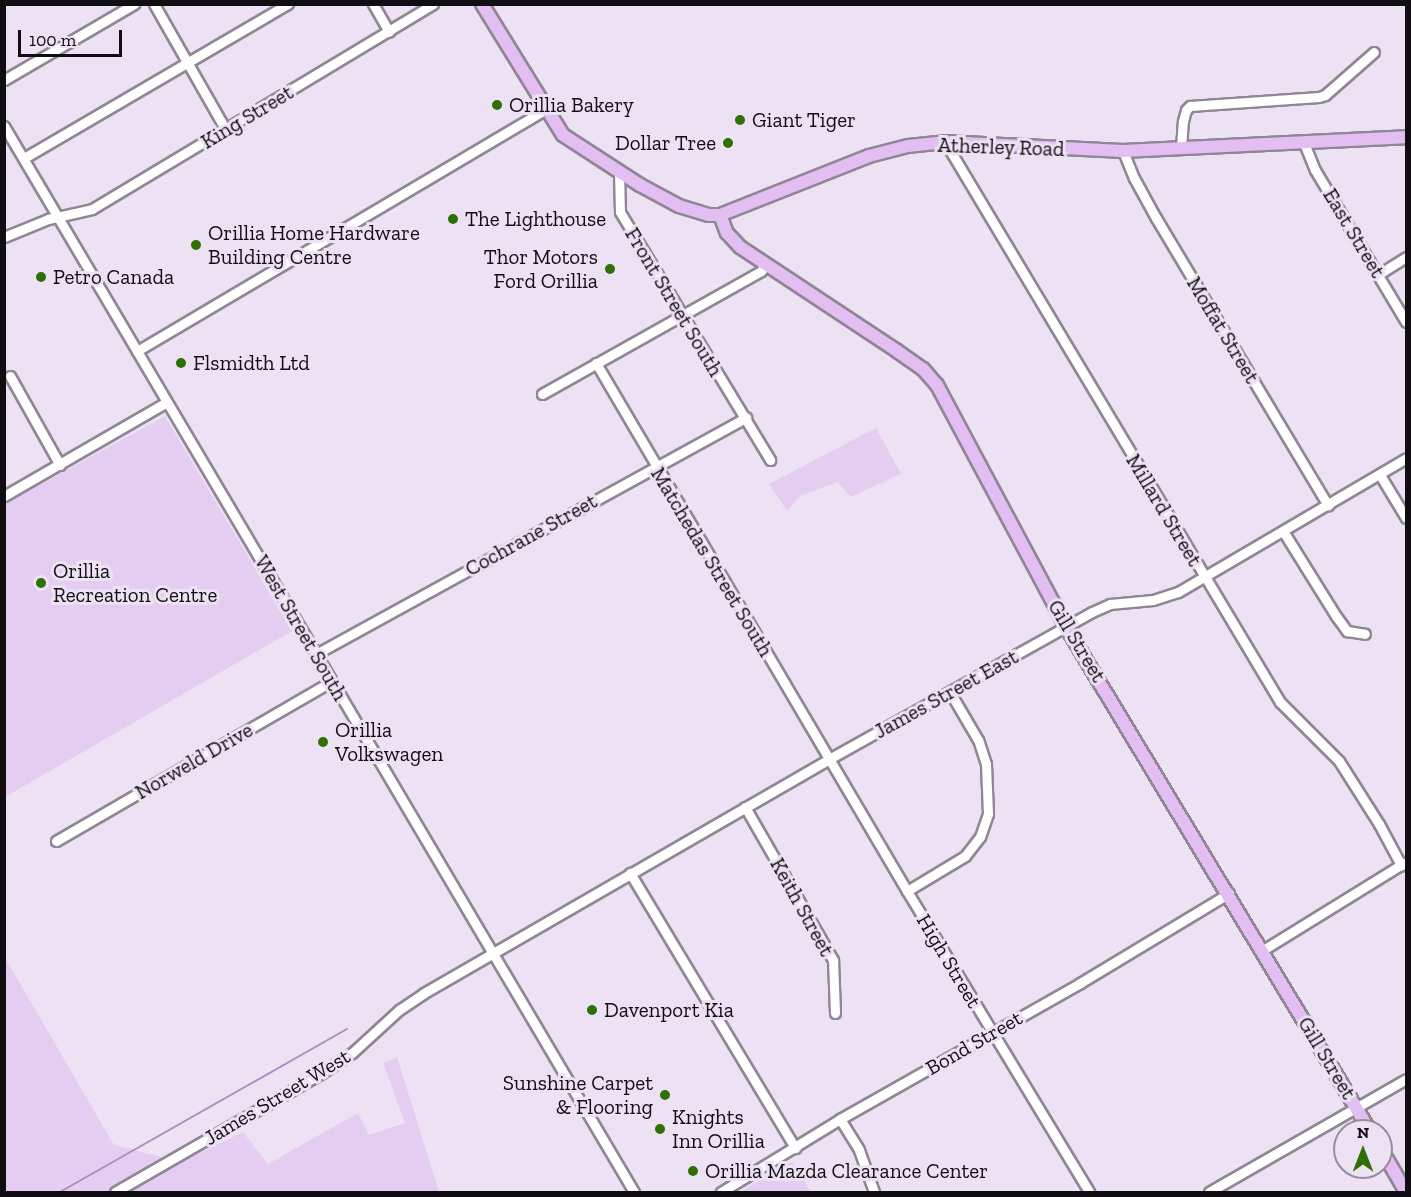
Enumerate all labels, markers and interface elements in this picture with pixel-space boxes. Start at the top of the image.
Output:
scale bar [21,18,124,56]
text: 100 m [29,29,76,51]
street label: King Street [196,80,298,154]
place label: Orillia Bakery [509,92,634,118]
marker: Orillia Bakery [490,98,504,112]
place label: Giant Tiger [752,107,856,133]
marker: Giant Tiger [733,113,747,127]
place label: Dollar Tree [614,130,716,156]
street label: Atherley Road [937,132,1065,162]
marker: Dollar Tree [721,136,735,150]
street label: East Street [1318,184,1390,282]
place label: The Lighthouse [465,206,606,232]
marker: The Lighthouse [446,212,460,226]
place label: Orillia Home Hardware Building Centre [208,220,420,270]
street label: Front Street South [620,223,728,381]
marker: Orillia Home Hardware Building Centre [189,238,203,252]
place label: Thor Motors Ford Orillia [483,244,598,294]
marker: Thor Motors Ford Orillia [603,262,617,276]
place label: Petro Canada [53,264,174,290]
marker: Petro Canada [34,270,48,284]
street label: Moffat Street [1181,272,1265,388]
place label: Flsmidth Ltd [193,350,310,376]
marker: Flsmidth Ltd [174,356,188,370]
street label: Millard Street [1121,449,1207,571]
street label: Matchedas Street South [645,463,779,661]
street label: Cochrane Street [461,488,601,582]
street label: West Street South [249,551,353,705]
place label: Orillia Recreation Centre [53,558,217,608]
marker: Orillia Recreation Centre [34,576,48,590]
street label: Gill Street [1043,595,1111,687]
street label: James Street East [870,644,1022,744]
street label: Norweld Drive [131,717,257,805]
place label: Orillia Volkswagen [335,717,443,767]
marker: Orillia Volkswagen [316,735,330,749]
street label: Keith Street [765,853,839,961]
street label: High Street [911,909,987,1013]
place label: Davenport Kia [604,997,734,1023]
marker: Davenport Kia [585,1003,599,1017]
street label: Bond Street [921,1005,1027,1081]
street label: Gill Street [1293,1012,1361,1104]
street label: James Street West [199,1043,355,1151]
place label: Sunshine Carpet & Flooring [503,1070,653,1120]
marker: Sunshine Carpet & Flooring [658,1088,672,1102]
place label: Knights Inn Orillia [672,1104,765,1154]
north arrow [1333,1119,1393,1179]
marker: Knights Inn Orillia [653,1122,667,1136]
text: N [1357,1123,1369,1142]
place label: Orillia Mazda Clearance Center [705,1158,988,1184]
marker: Orillia Mazda Clearance Center [686,1164,700,1178]

